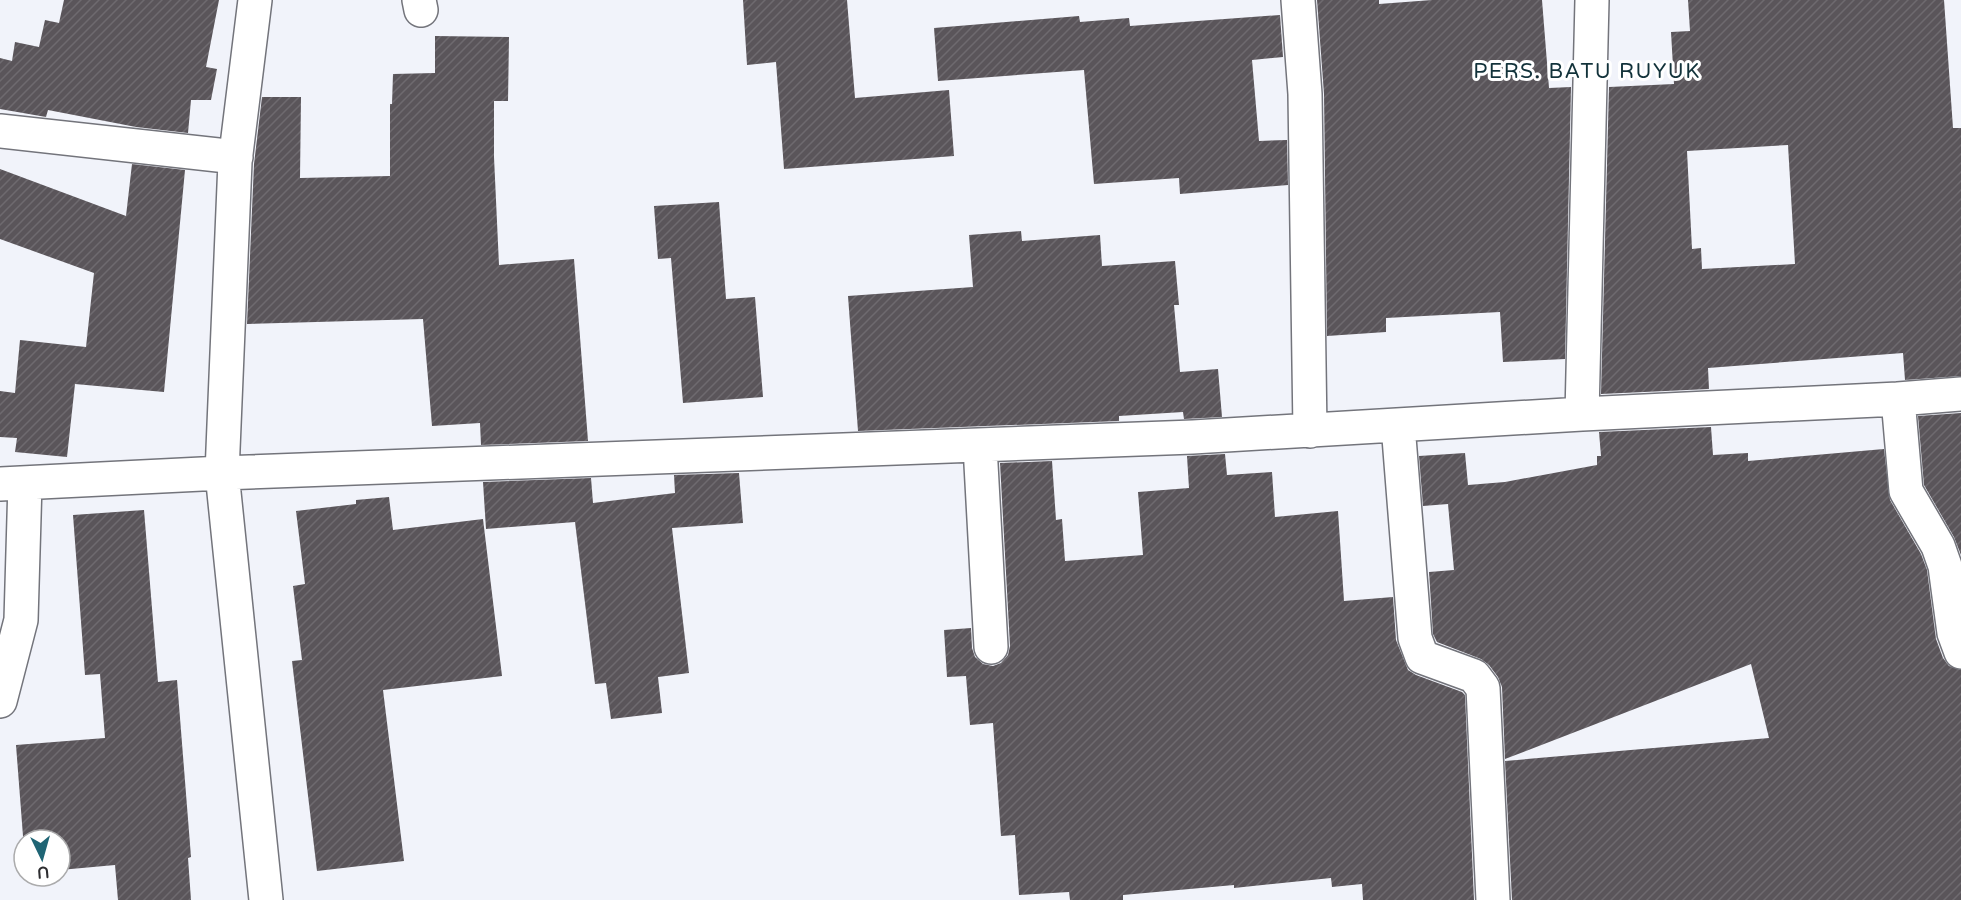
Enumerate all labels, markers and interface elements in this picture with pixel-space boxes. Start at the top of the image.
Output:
district label: PERS. BATU RUYUK [1473,59,1701,84]
north arrow [12,828,72,888]
text: U [36,861,50,882]

